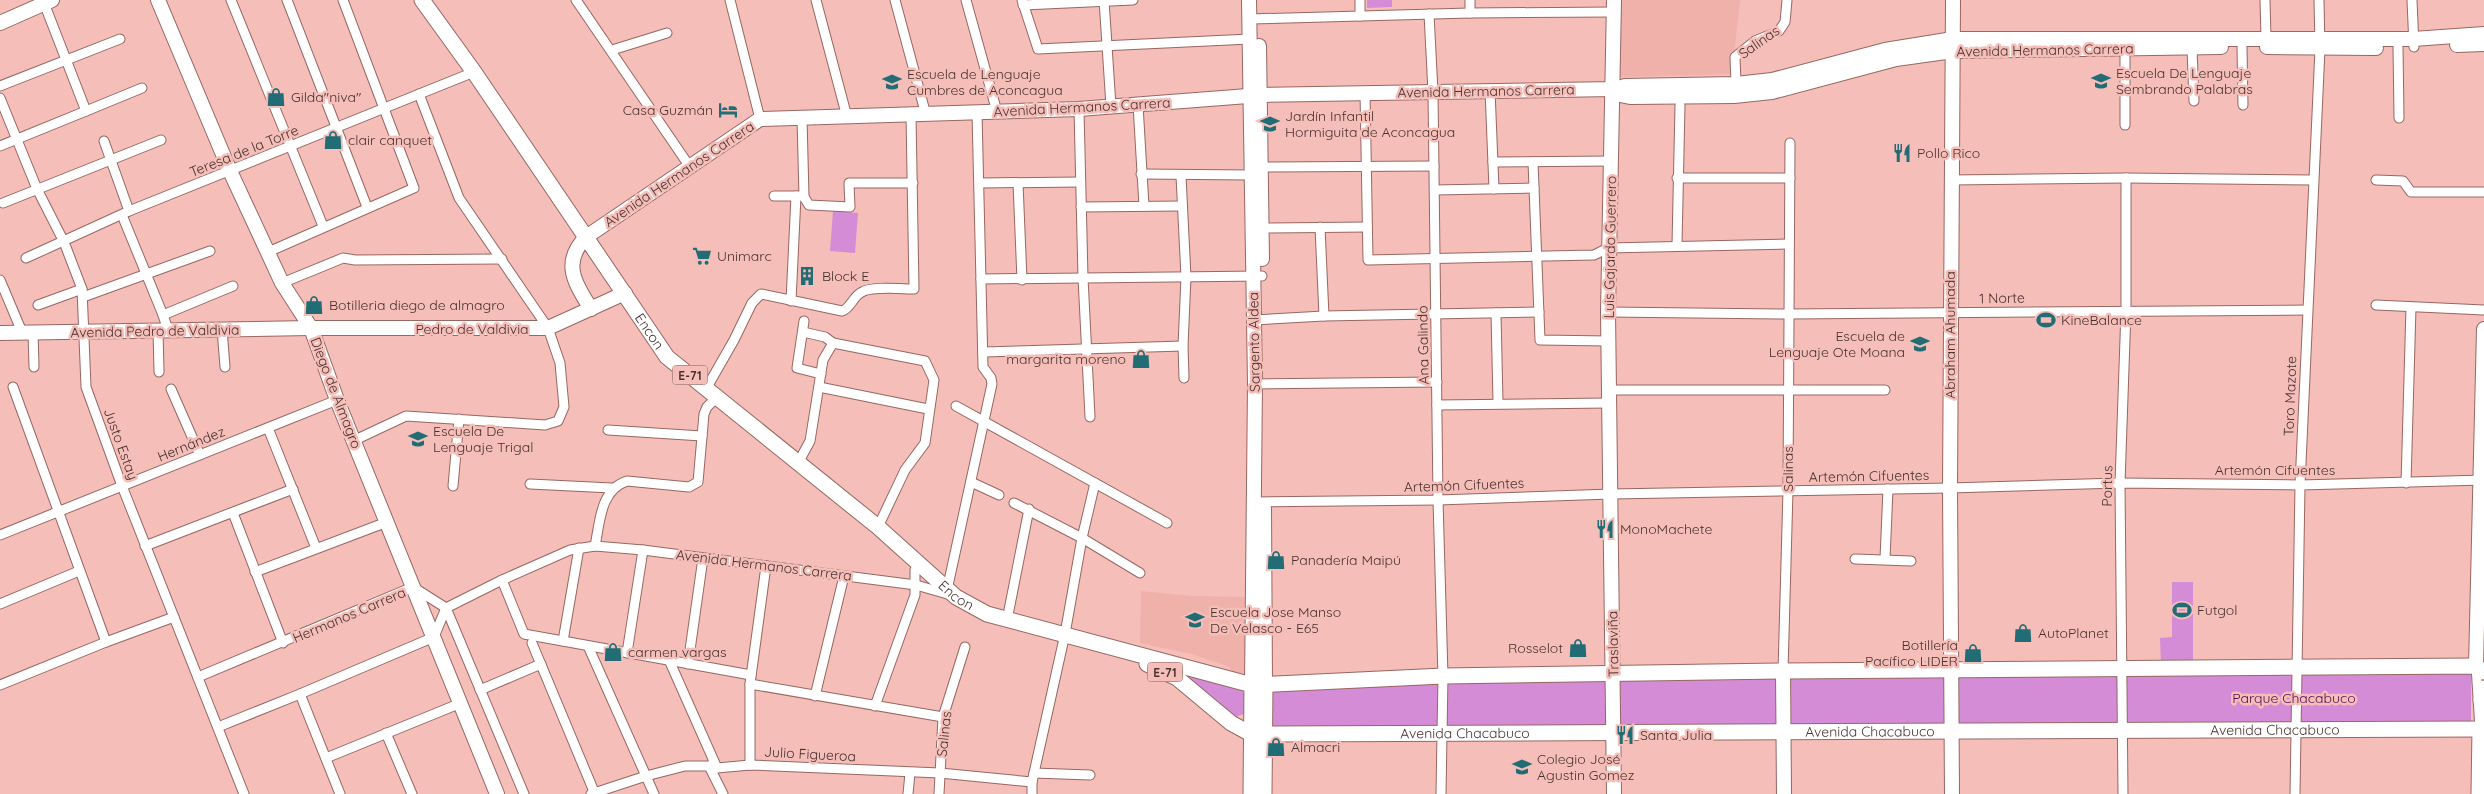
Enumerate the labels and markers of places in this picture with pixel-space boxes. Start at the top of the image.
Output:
place label: Escuela De Lenguaje Sembrando Palabras [2116,64,2253,98]
place label: Escuela de Lenguaje Cumbres de Aconcagua [907,65,1063,99]
school or university icon: Escuela De Lenguaje Sembrando Palabras [2090,70,2112,92]
school or university icon: Escuela de Lenguaje Cumbres de Aconcagua [881,71,903,93]
shop icon: Gilda"niva" [265,86,287,108]
place label: Gilda"niva" [291,88,361,106]
hotel icon: Casa Guzmán [717,99,739,121]
place label: Casa Guzmán [623,101,713,119]
place label: Jardín Infantil Hormiguita de Aconcagua [1285,107,1455,141]
school or university icon: Jardín Infantil Hormiguita de Aconcagua [1259,113,1281,135]
shop icon: clair canquet [322,129,344,151]
place label: clair canquet [348,131,432,149]
restaurant icon: Pollo Rico [1891,142,1913,164]
place label: Pollo Rico [1917,144,1980,162]
supermarket icon: Unimarc [691,245,713,267]
place label: Unimarc [717,247,772,265]
building icon: Block E [796,265,818,287]
place label: Block E [822,267,869,285]
shop icon: Botilleria diego de almagro [303,294,325,316]
place label: Botilleria diego de almagro [329,296,505,314]
sports icon: KineBalance [2035,309,2057,331]
place label: KineBalance [2061,311,2142,329]
place label: Escuela de Lenguaje Ote Moana [1769,327,1905,361]
school or university icon: Escuela de Lenguaje Ote Moana [1909,333,1931,355]
shop icon: margarita moreno [1130,348,1152,370]
place label: margarita moreno [1006,350,1126,368]
place label: Escuela De Lenguaje Trigal [433,422,533,456]
school or university icon: Escuela De Lenguaje Trigal [407,428,429,450]
restaurant icon: MonoMachete [1594,518,1616,540]
place label: MonoMachete [1620,520,1712,538]
shop icon: Panadería Maipú [1265,549,1287,571]
place label: Panadería Maipú [1291,551,1401,569]
sports icon: Futgol [2171,599,2193,621]
place label: Futgol [2197,601,2238,619]
place label: Escuela Jose Manso De Velasco - E65 [1210,603,1341,637]
school or university icon: Escuela Jose Manso De Velasco - E65 [1184,609,1206,631]
shop icon: AutoPlanet [2012,622,2034,644]
place label: AutoPlanet [2038,624,2109,642]
place label: Botillería Pacífico LIDER [1865,636,1958,670]
shop icon: Rosselot [1567,637,1589,659]
place label: Rosselot [1508,639,1563,657]
shop icon: carmen vargas [602,641,624,663]
shop icon: Botillería Pacífico LIDER [1962,642,1984,664]
place label: carmen vargas [628,643,726,661]
restaurant icon: Santa Julia [1614,724,1636,746]
place label: Santa Julia [1640,726,1712,744]
shop icon: Almacri [1265,736,1287,758]
place label: Almacri [1291,738,1340,756]
place label: Colegio José Agustin Gomez [1537,750,1635,784]
school or university icon: Colegio José Agustin Gomez [1511,756,1533,778]

